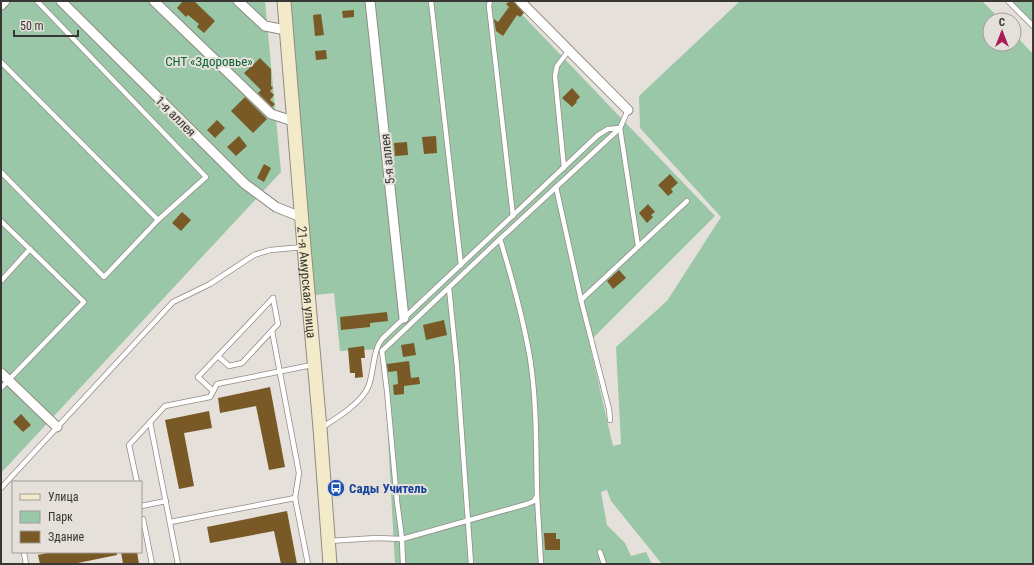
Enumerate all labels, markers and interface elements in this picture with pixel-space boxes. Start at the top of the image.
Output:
scale bar [14,12,78,38]
north arrow [982,12,1022,52]
text: С [999,16,1005,29]
text: 50 m [20,19,44,33]
park label: СНТ «Здоровье» [165,54,253,69]
street label: 1-я аллея [152,93,199,140]
street label: 5-я аллея [377,133,398,185]
street label: 21-я Амурская улица [294,226,319,339]
bus stop icon: Сады Учитель [326,478,346,498]
legend [12,481,142,553]
place label: Сады Учитель [349,481,427,496]
text: Улица [48,490,79,504]
text: Парк [48,510,73,524]
text: Здание [48,530,85,544]

